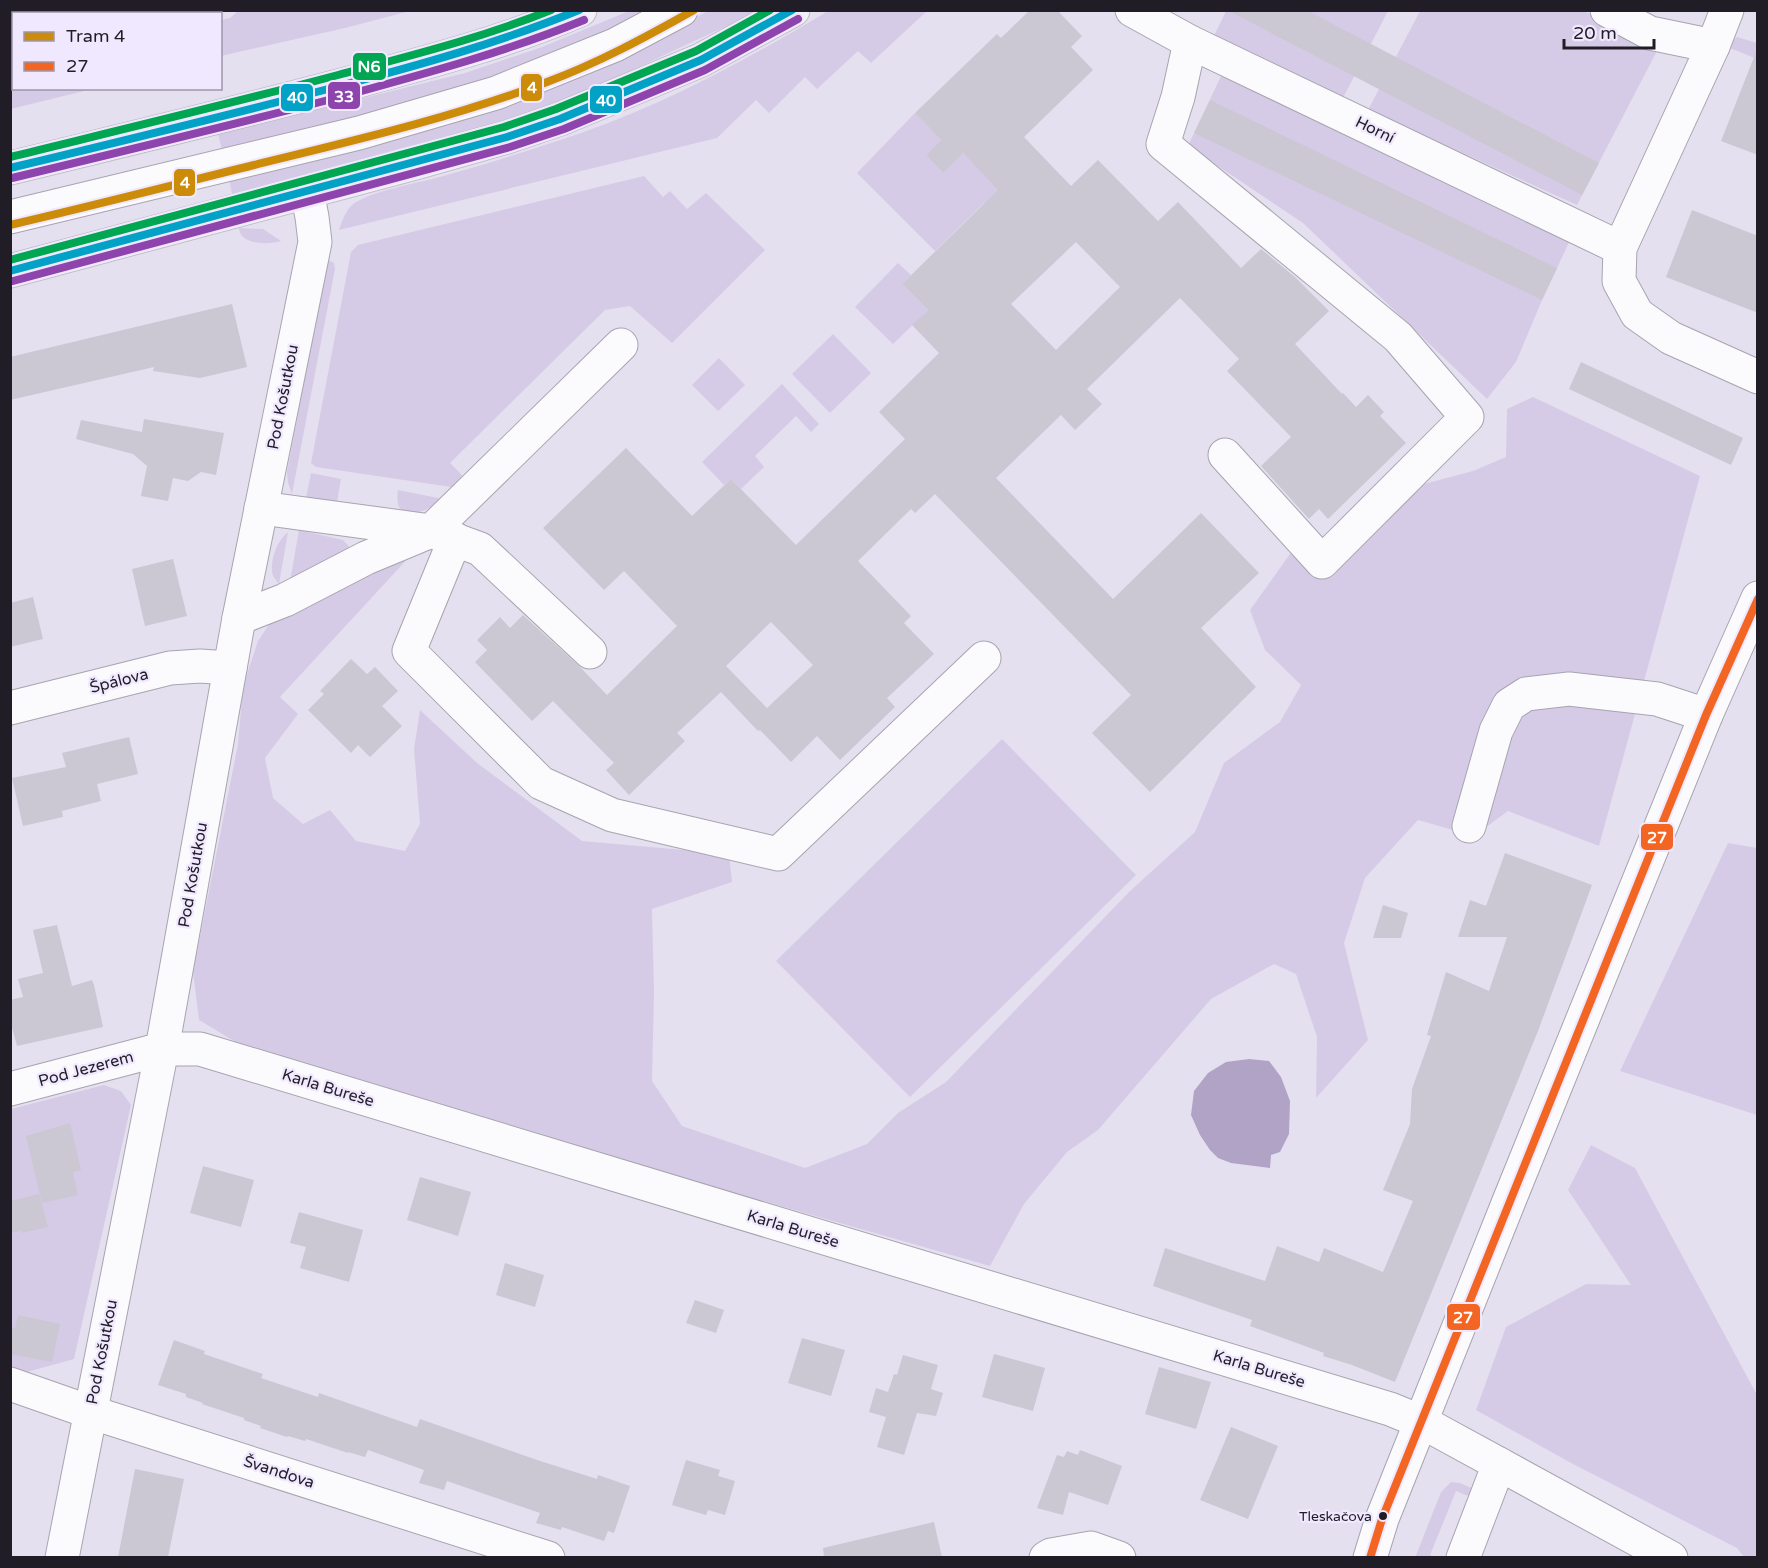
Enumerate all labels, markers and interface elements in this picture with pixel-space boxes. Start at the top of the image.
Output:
legend [12,12,222,90]
scale bar [1564,12,1654,50]
text: 20 m [1573,22,1617,44]
text: Tram 4 [66,25,125,47]
line badge: N6 [352,52,387,81]
text: 27 [66,55,89,77]
text: N6 [358,57,380,77]
line badge: 4 [520,73,543,102]
text: 4 [527,78,537,98]
line badge: 33 [327,81,361,110]
line badge: 40 [280,83,314,112]
line badge: 40 [589,85,623,114]
text: 33 [334,87,354,107]
text: 40 [287,88,307,108]
text: 40 [596,91,616,111]
street label: Horní [1352,112,1398,148]
line badge: 4 [173,168,196,197]
text: 4 [180,173,190,193]
street label: Pod Košutkou [263,343,303,451]
street label: Špálova [88,664,150,698]
street label: Pod Košutkou [174,821,212,929]
line badge: 27 [1640,823,1674,851]
text: 27 [1647,828,1667,848]
street label: Pod Jezerem [36,1047,136,1091]
street label: Karla Bureše [279,1064,377,1112]
street label: Karla Bureše [744,1205,842,1253]
street label: Pod Košutkou [82,1298,122,1406]
line badge: 27 [1446,1303,1481,1331]
text: 27 [1453,1308,1473,1328]
street label: Karla Bureše [1210,1345,1308,1393]
street label: Švandova [241,1451,317,1493]
place label: Tleskačova [1299,1508,1372,1525]
marker: Tleskačova [1377,1510,1389,1522]

